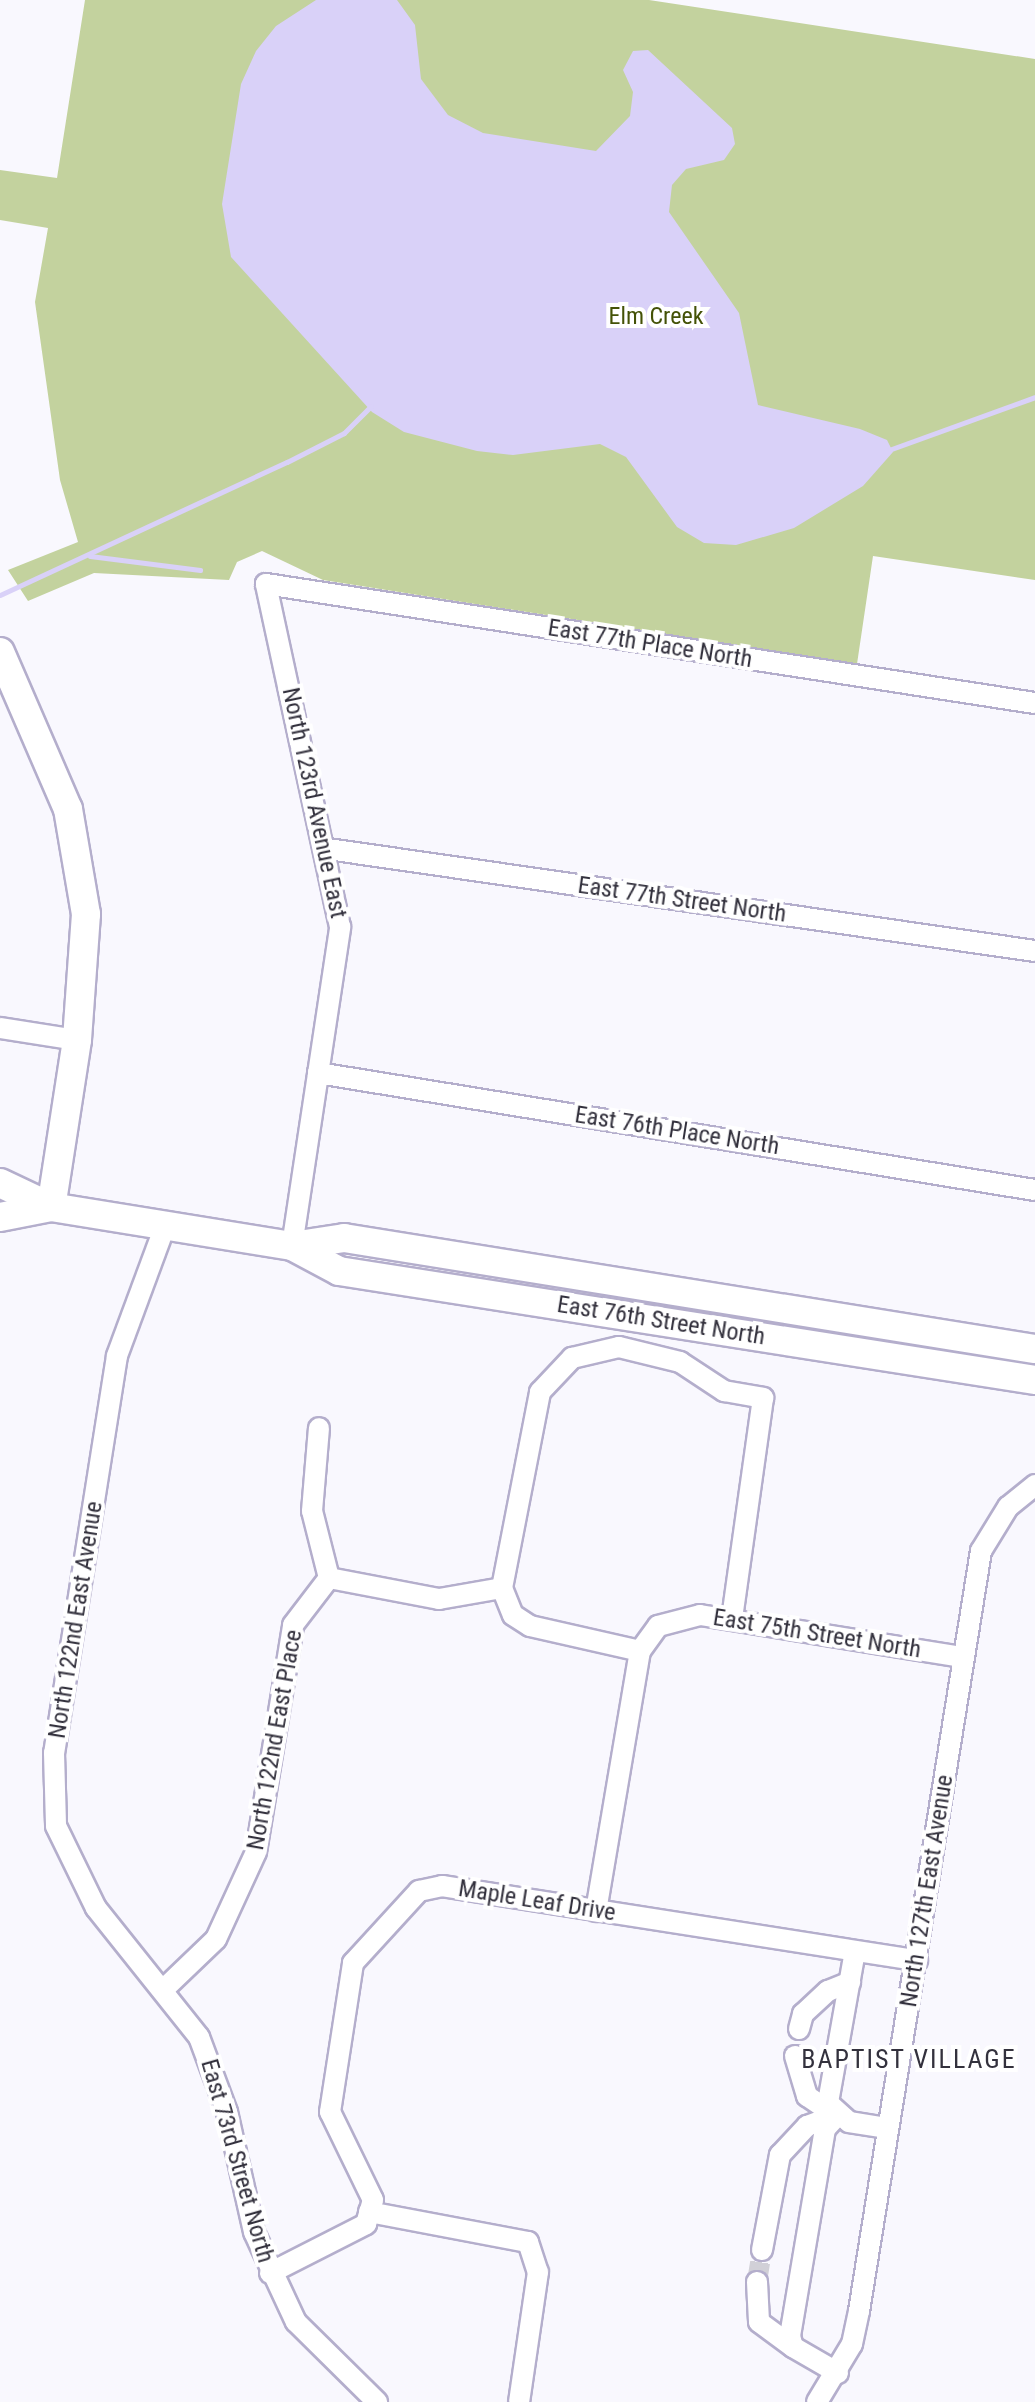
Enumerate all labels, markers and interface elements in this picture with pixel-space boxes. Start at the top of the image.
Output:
park label: Elm Creek [608,303,704,331]
street label: East 77th Place North [546,614,754,674]
street label: North 123rd Avenue East [275,685,353,921]
street label: East 77th Street North [576,871,788,929]
street label: East 76th Place North [573,1101,781,1161]
street label: East 76th Street North [555,1290,767,1352]
street label: North 122nd East Avenue [43,1499,109,1741]
street label: East 75th Street North [711,1603,923,1665]
street label: North 122nd East Place [241,1628,309,1852]
street label: North 127th East Avenue [894,1773,960,2009]
street label: Maple Leaf Drive [456,1874,618,1928]
district label: BAPTIST VILLAGE [801,2044,1017,2076]
street label: East 73rd Street North [194,2056,280,2266]

